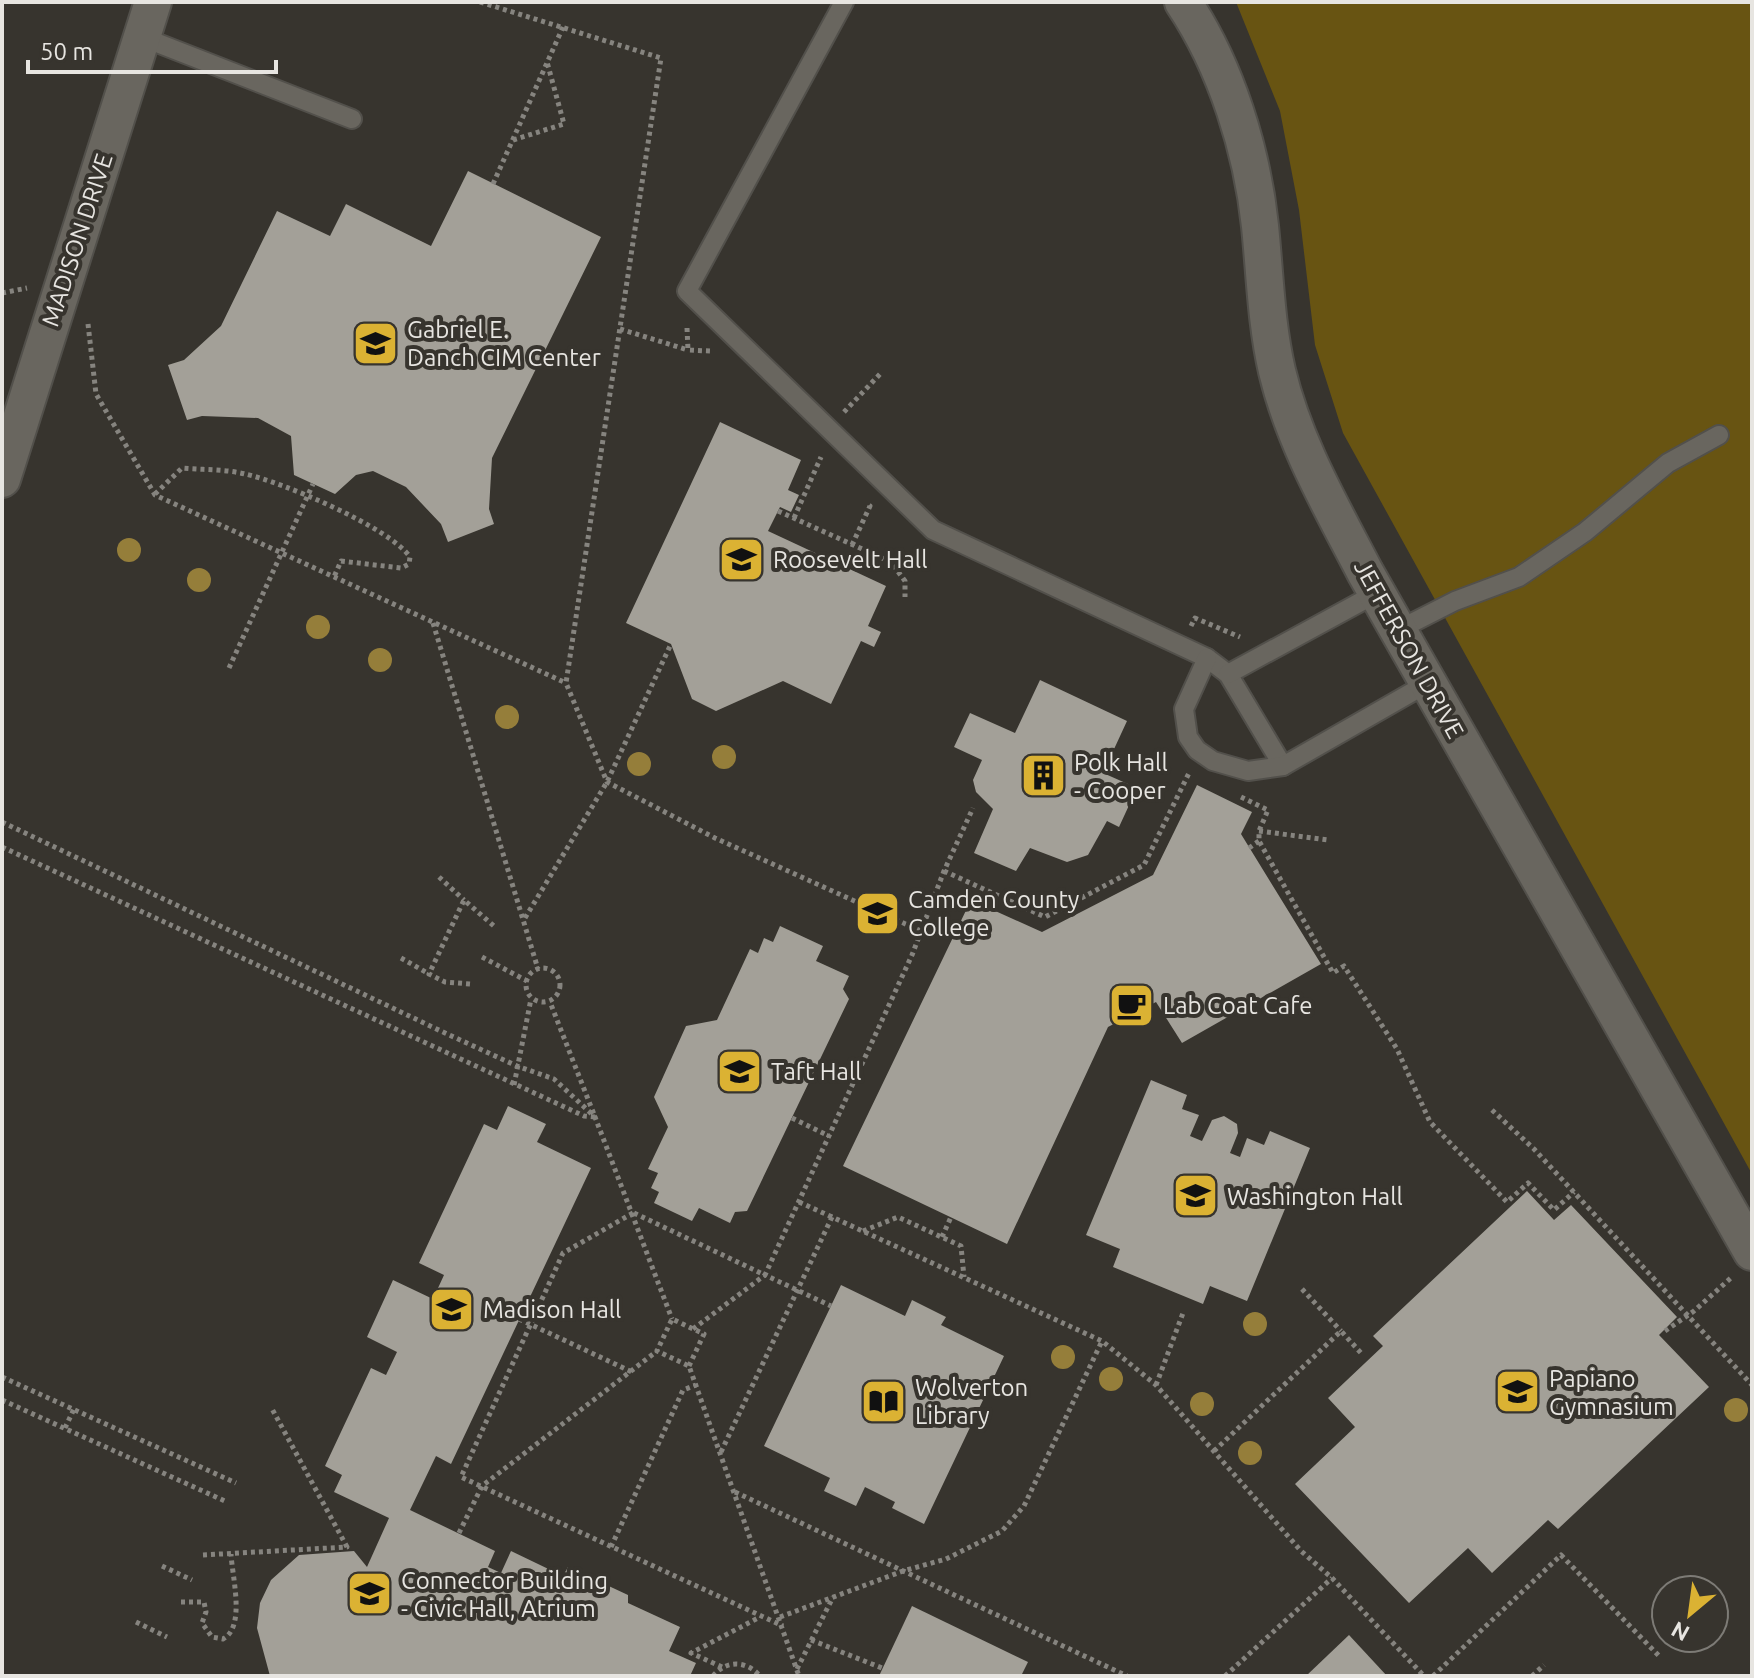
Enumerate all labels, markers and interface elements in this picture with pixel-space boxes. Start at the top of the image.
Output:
scale bar [28,24,276,74]
text: 50 m [40,38,93,65]
street label: MADISON DRIVE [36,150,118,330]
place label: Gabriel E. Danch CIM Center [407,316,601,371]
school or university icon: Gabriel E. Danch CIM Center [352,319,400,367]
school or university icon: Roosevelt Hall [718,535,766,583]
place label: Roosevelt Hall [773,546,927,573]
street label: JEFFERSON DRIVE [1349,555,1469,743]
place label: Polk Hall - Cooper [1074,749,1168,804]
building icon: Polk Hall - Cooper [1019,752,1067,800]
place label: Camden County College [908,886,1080,941]
school or university icon: Camden County College [853,889,901,937]
cafe icon: Lab Coat Cafe [1108,981,1156,1029]
place label: Lab Coat Cafe [1163,992,1313,1019]
school or university icon: Taft Hall [716,1047,764,1095]
place label: Taft Hall [771,1058,861,1085]
school or university icon: Washington Hall [1172,1172,1220,1220]
place label: Washington Hall [1227,1183,1403,1210]
school or university icon: Madison Hall [428,1285,476,1333]
place label: Madison Hall [483,1296,621,1323]
place label: Papiano Gymnasium [1549,1365,1674,1420]
school or university icon: Papiano Gymnasium [1494,1368,1542,1416]
place label: Wolverton Library [915,1374,1028,1429]
library icon: Wolverton Library [860,1377,908,1425]
place label: Connector Building - Civic Hall, Atrium [401,1567,608,1622]
school or university icon: Connector Building - Civic Hall, Atrium [346,1570,394,1618]
north arrow [1650,1574,1730,1654]
text: N [1667,1617,1693,1647]

